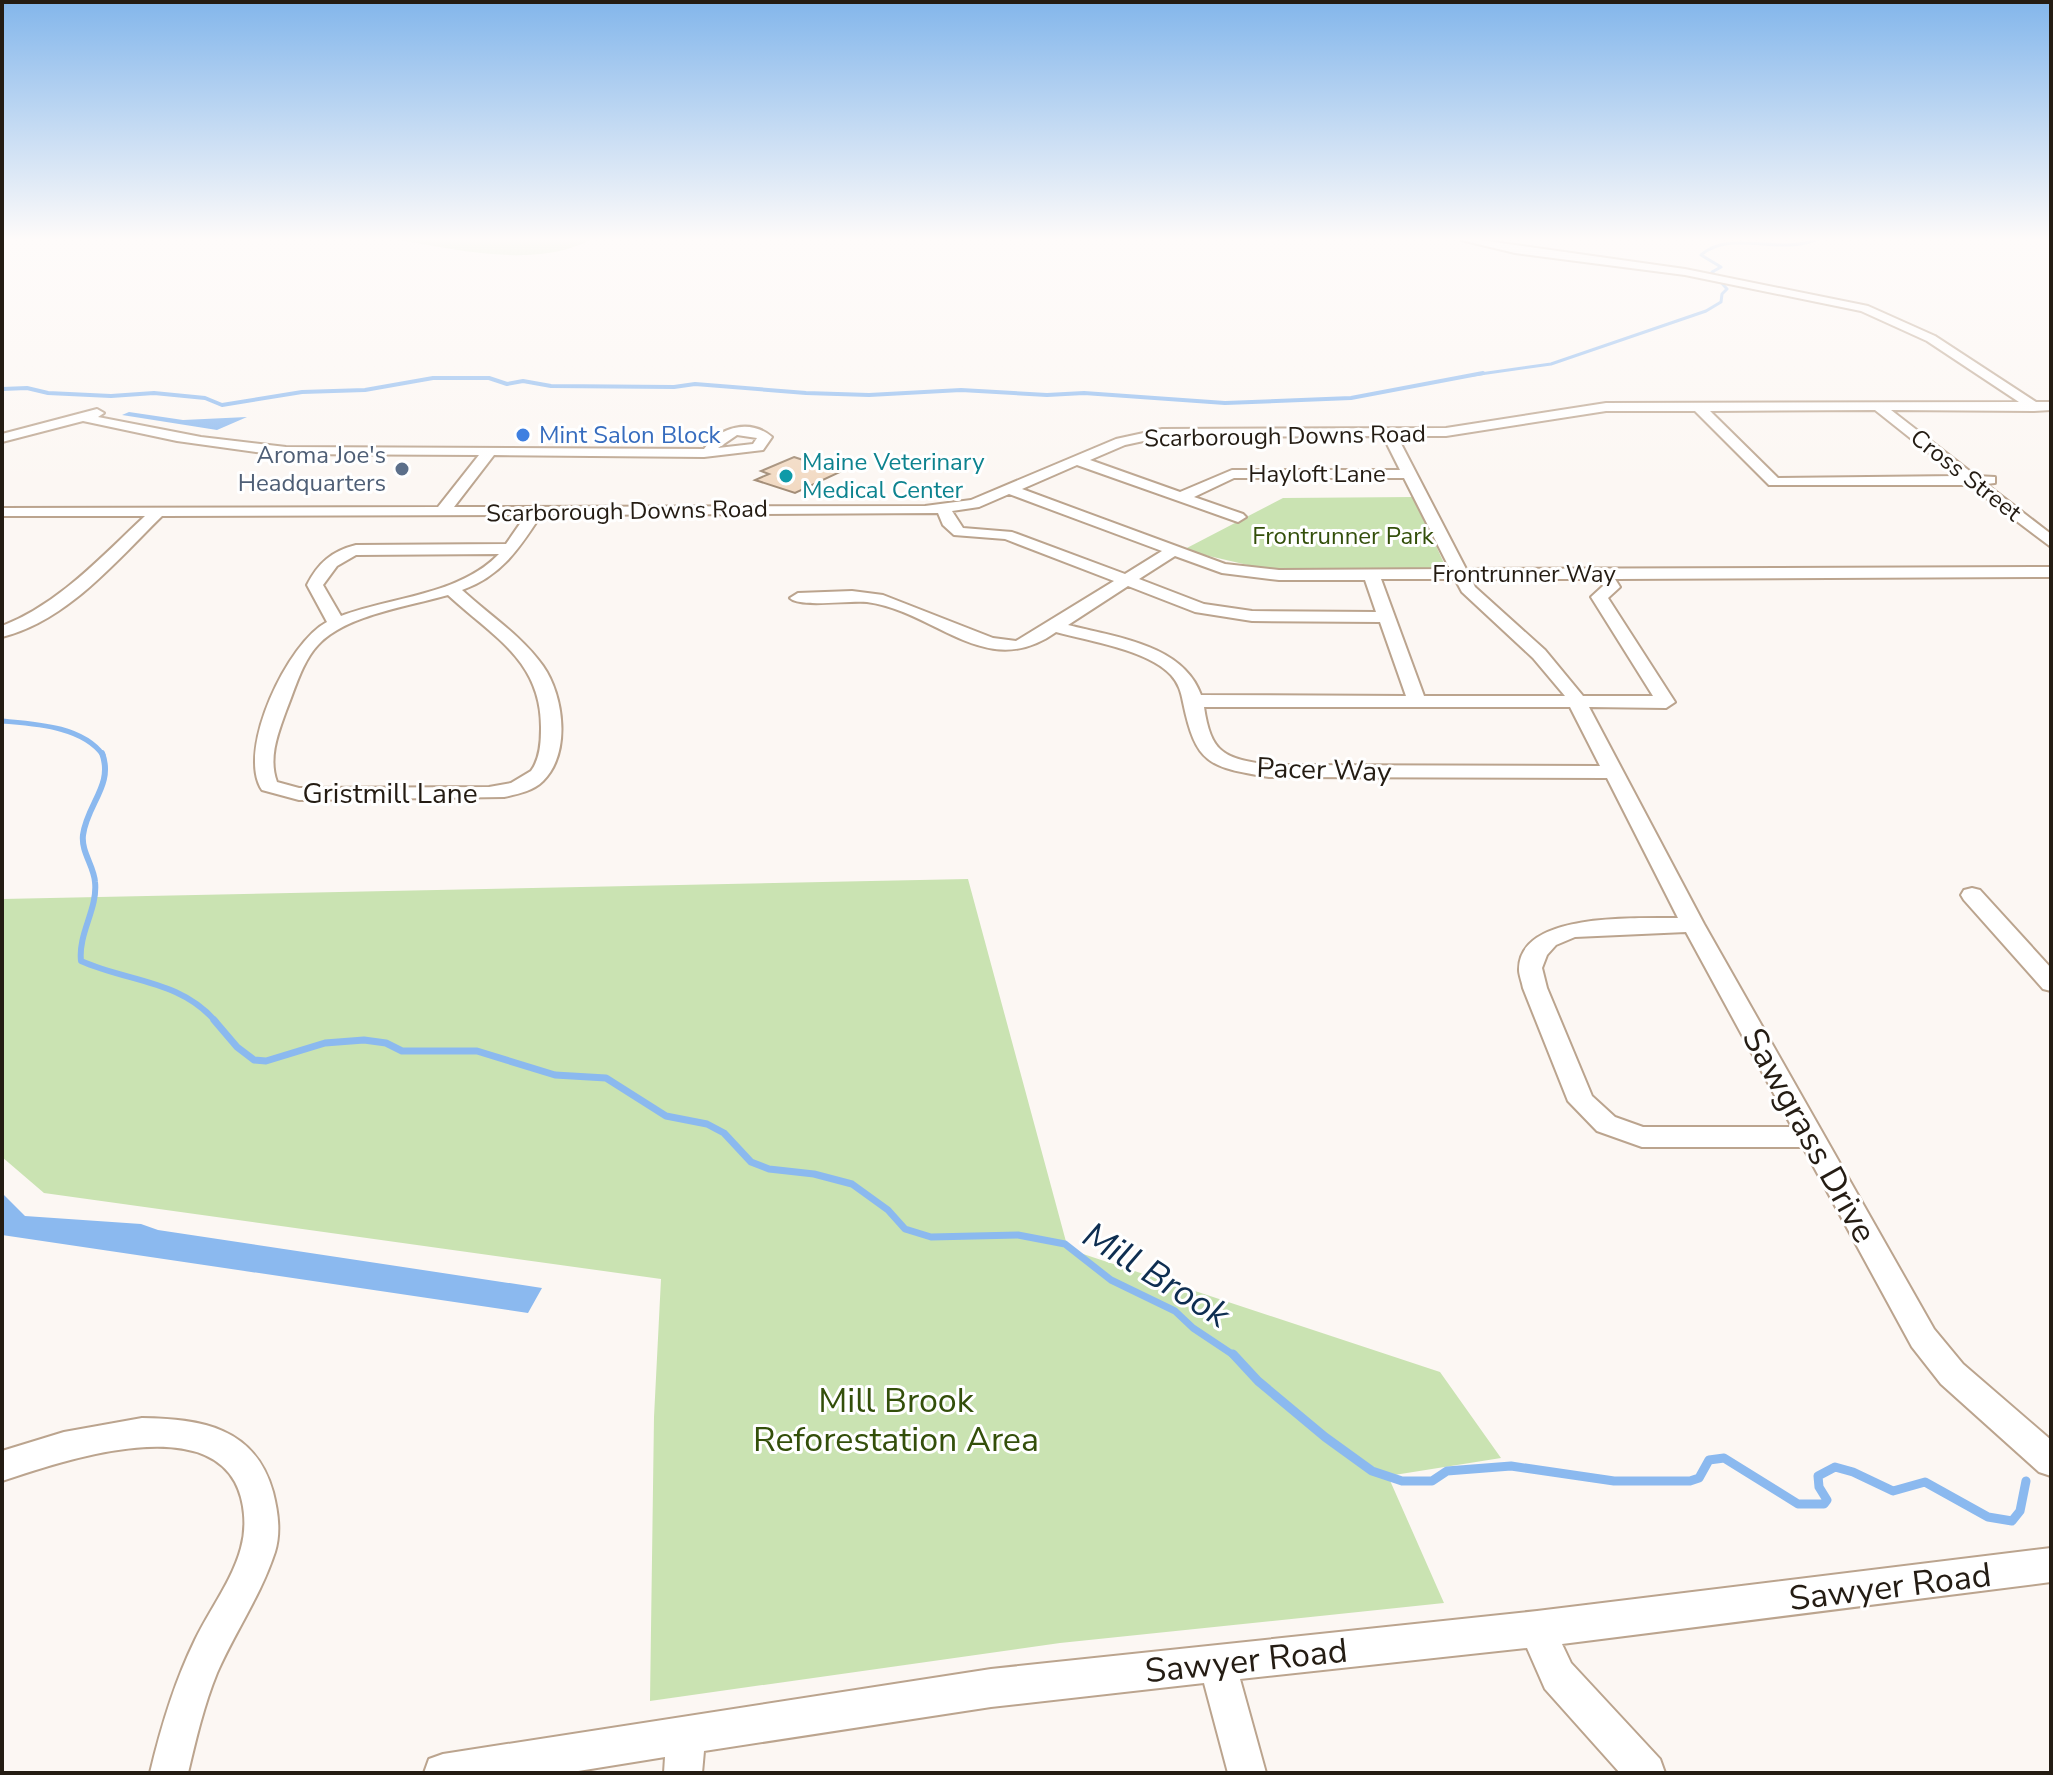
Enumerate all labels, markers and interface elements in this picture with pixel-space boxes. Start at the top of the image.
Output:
street label: Scarborough Downs Road [1144,418,1426,454]
place label: Mint Salon Block [539,419,722,451]
street label: Cross Street [1904,422,2029,529]
marker: Mint Salon Block [514,426,532,444]
place label: Aroma Joe's Headquarters [238,439,386,499]
place label: Maine Veterinary Medical Center [802,446,985,506]
street label: Hayloft Lane [1248,458,1386,490]
marker: Aroma Joe's Headquarters [393,460,411,478]
marker: Maine Veterinary Medical Center [777,467,795,485]
street label: Scarborough Downs Road [486,493,768,529]
park label: Frontrunner Park [1252,520,1435,552]
street label: Frontrunner Way [1432,558,1616,590]
street label: Pacer Way [1256,749,1393,791]
street label: Gristmill Lane [302,775,478,813]
street label: Sawgrass Drive [1731,1020,1887,1251]
water label: Mill Brook [1073,1211,1240,1340]
park label: Mill Brook Reforestation Area [753,1378,1039,1463]
street label: Sawyer Road [1786,1552,1994,1622]
street label: Sawyer Road [1143,1627,1350,1694]

